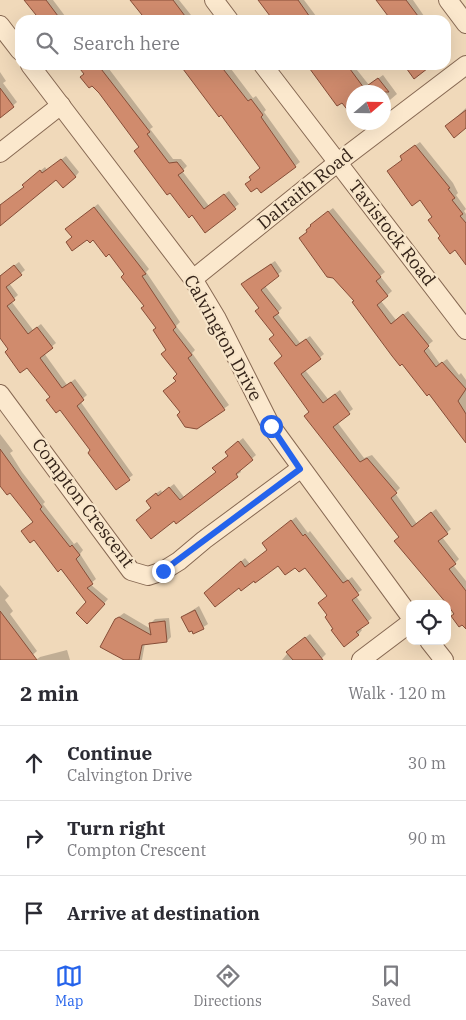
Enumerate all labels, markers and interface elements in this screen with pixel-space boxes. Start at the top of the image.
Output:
search box [15,15,451,70]
icon: search [33,29,61,57]
text: Search here [73,31,180,55]
north arrow [346,85,391,130]
street label: Dalraith Road [252,143,357,234]
street label: Tavistock Road [344,175,441,290]
street label: Calvington Drive [179,271,268,405]
route start [260,415,283,438]
street label: Compton Crescent [27,433,140,572]
route end [152,560,175,583]
map controls [406,600,451,645]
button: locate [406,600,451,645]
text: 2 min [20,679,79,707]
text: Walk · 120 m [348,683,446,703]
text: Continue [67,741,152,765]
icon: ahead [20,749,48,777]
text: 30 m [408,753,446,773]
text: Calvington Drive [67,765,192,785]
text: Turn right [67,816,165,840]
icon: right [20,824,48,852]
text: 90 m [408,828,446,848]
text: Compton Crescent [67,840,206,860]
icon: arrive [20,899,48,927]
text: Arrive at destination [67,901,260,925]
tab: Map [55,962,83,1010]
tab: Directions [193,962,262,1010]
tab: Saved [372,962,411,1010]

